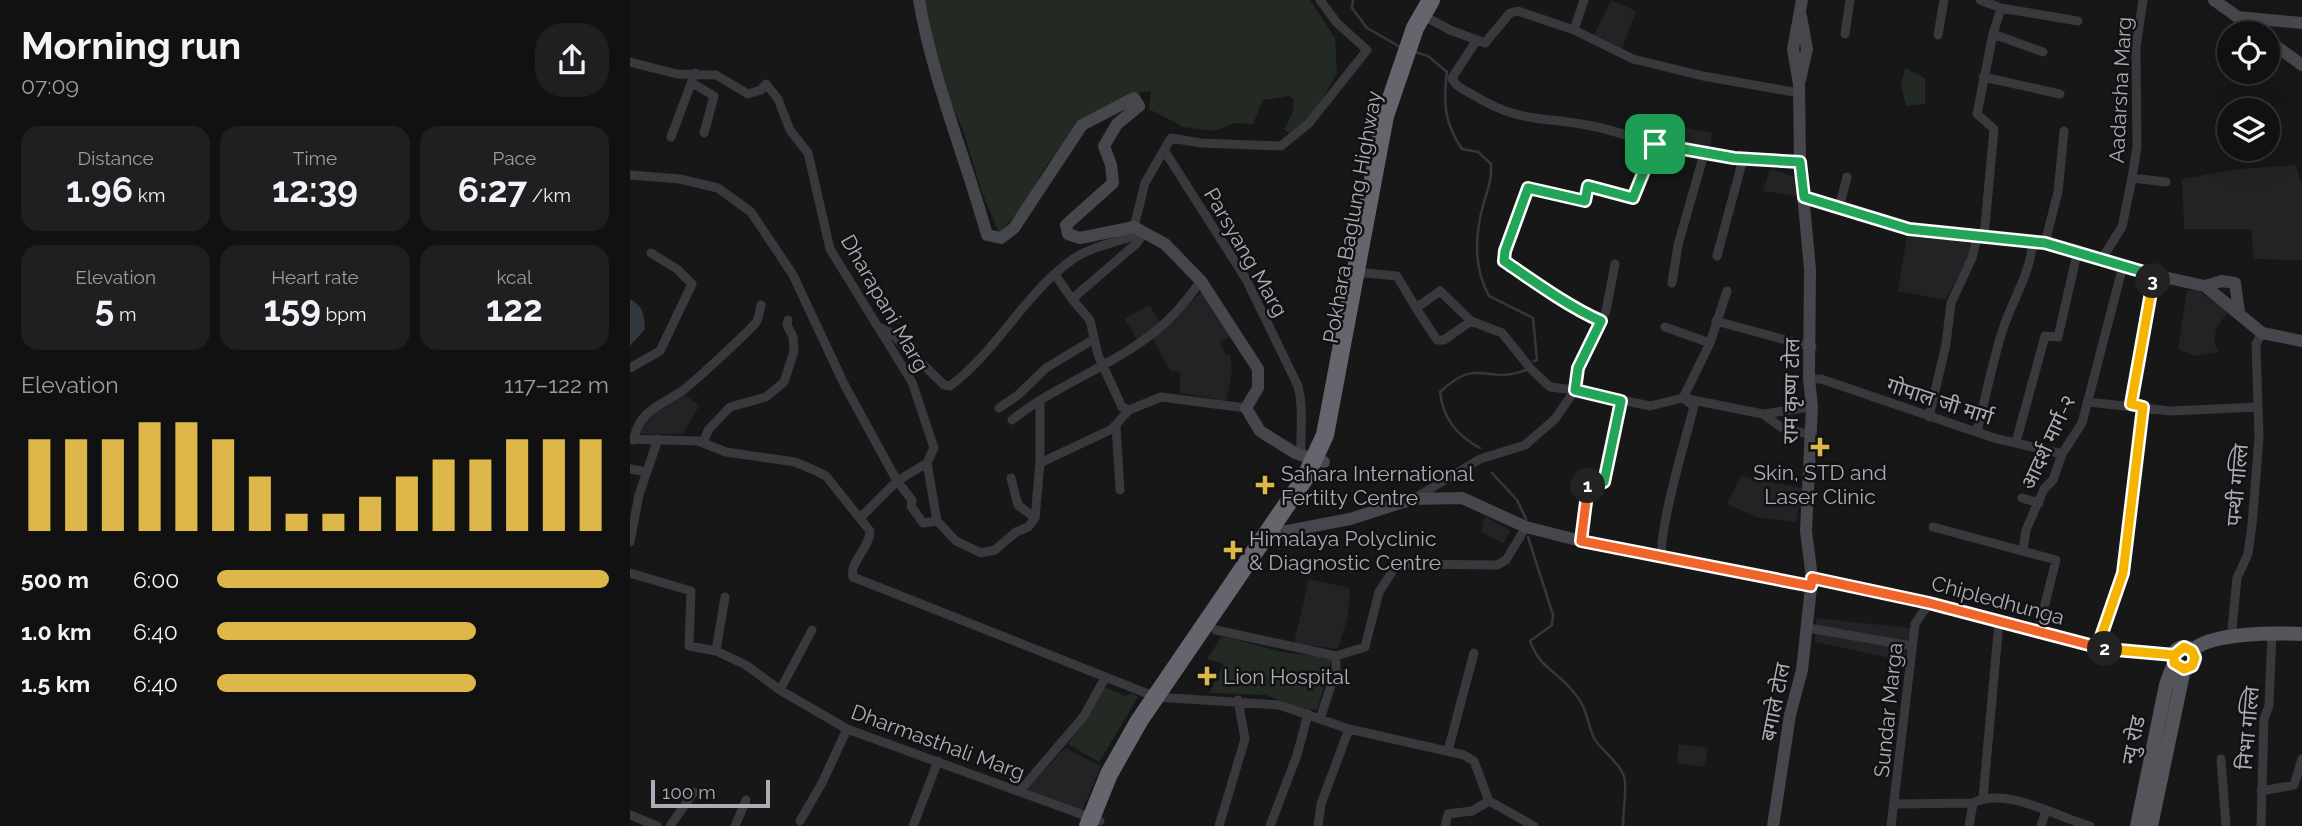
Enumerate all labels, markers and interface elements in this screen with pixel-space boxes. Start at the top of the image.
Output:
street label: Aadarsha Marg [2104,16,2136,164]
map controls [2217,21,2280,161]
button: locate [2217,21,2280,84]
text: Morning run [21,23,241,68]
button: share [535,23,609,97]
text: 07:09 [21,72,79,99]
street label: Pokhara Baglung Highway [1317,89,1387,345]
button: layers [2217,98,2280,161]
pin [1625,114,1685,174]
icon: arrive [1636,125,1674,163]
text: Distance [78,147,154,169]
text: Time [293,147,337,169]
text: Pace [493,147,536,169]
text: 1.96 [66,169,133,210]
text: 12:39 [272,169,358,210]
text: 6:27 [458,169,527,210]
street label: Parsyang Marg [1199,183,1293,321]
text: km [133,184,165,206]
text: /km [527,184,571,206]
street label: Dharapani Marg [836,230,934,376]
pin: 3 [2136,264,2170,298]
text: Elevation [75,266,156,288]
text: Heart rate [271,266,359,288]
text: kcal [497,266,532,288]
text: 3 [2147,269,2158,291]
text: 5 [95,288,114,329]
text: 159 [263,288,321,329]
text: 122 [486,288,543,329]
text: m [114,303,137,325]
text: bpm [321,303,367,325]
street label: राम कृष्ण टोल [1778,337,1805,444]
text: Elevation [21,371,119,398]
text: 117–122 m [504,371,609,398]
street label: गोपाल जी मार्ग [1884,372,1997,430]
street label: आदर्श मार्ग-२ [2015,391,2081,493]
marker: Skin, STD and Laser Clinic [1810,437,1830,457]
street label: पन्थी गल्लि [2221,442,2253,527]
place label: Skin, STD and Laser Clinic [1753,460,1887,509]
place label: Sahara International Fertilty Centre [1281,461,1474,510]
pin: 1 [1570,468,1606,504]
text: 1 [1583,474,1592,496]
marker: Sahara International Fertilty Centre [1255,475,1275,495]
place label: Himalaya Polyclinic & Diagnostic Centre [1249,526,1441,575]
marker: Himalaya Polyclinic & Diagnostic Centre [1223,540,1243,560]
text: 500 m [21,566,89,593]
text: 6:00 [133,566,179,593]
street label: Chipledhunga [1929,570,2067,630]
text: 1.0 km [21,618,91,645]
text: 6:40 [133,618,178,645]
pin: 2 [2088,632,2122,666]
text: 2 [2099,637,2110,659]
street label: Sundar Marga [1868,641,1908,779]
street label: बगाले टोल [1755,660,1795,743]
place label: Lion Hospital [1223,664,1350,689]
marker: Lion Hospital [1197,666,1217,686]
text: 1.5 km [21,670,90,697]
text: 6:40 [133,670,178,697]
street label: निभा गल्लि [2232,685,2264,771]
street label: Dharmasthali Marg [848,699,1028,785]
street label: न्यु रोड [2116,713,2151,767]
scale bar [651,777,770,809]
text: 100 m [662,781,716,803]

